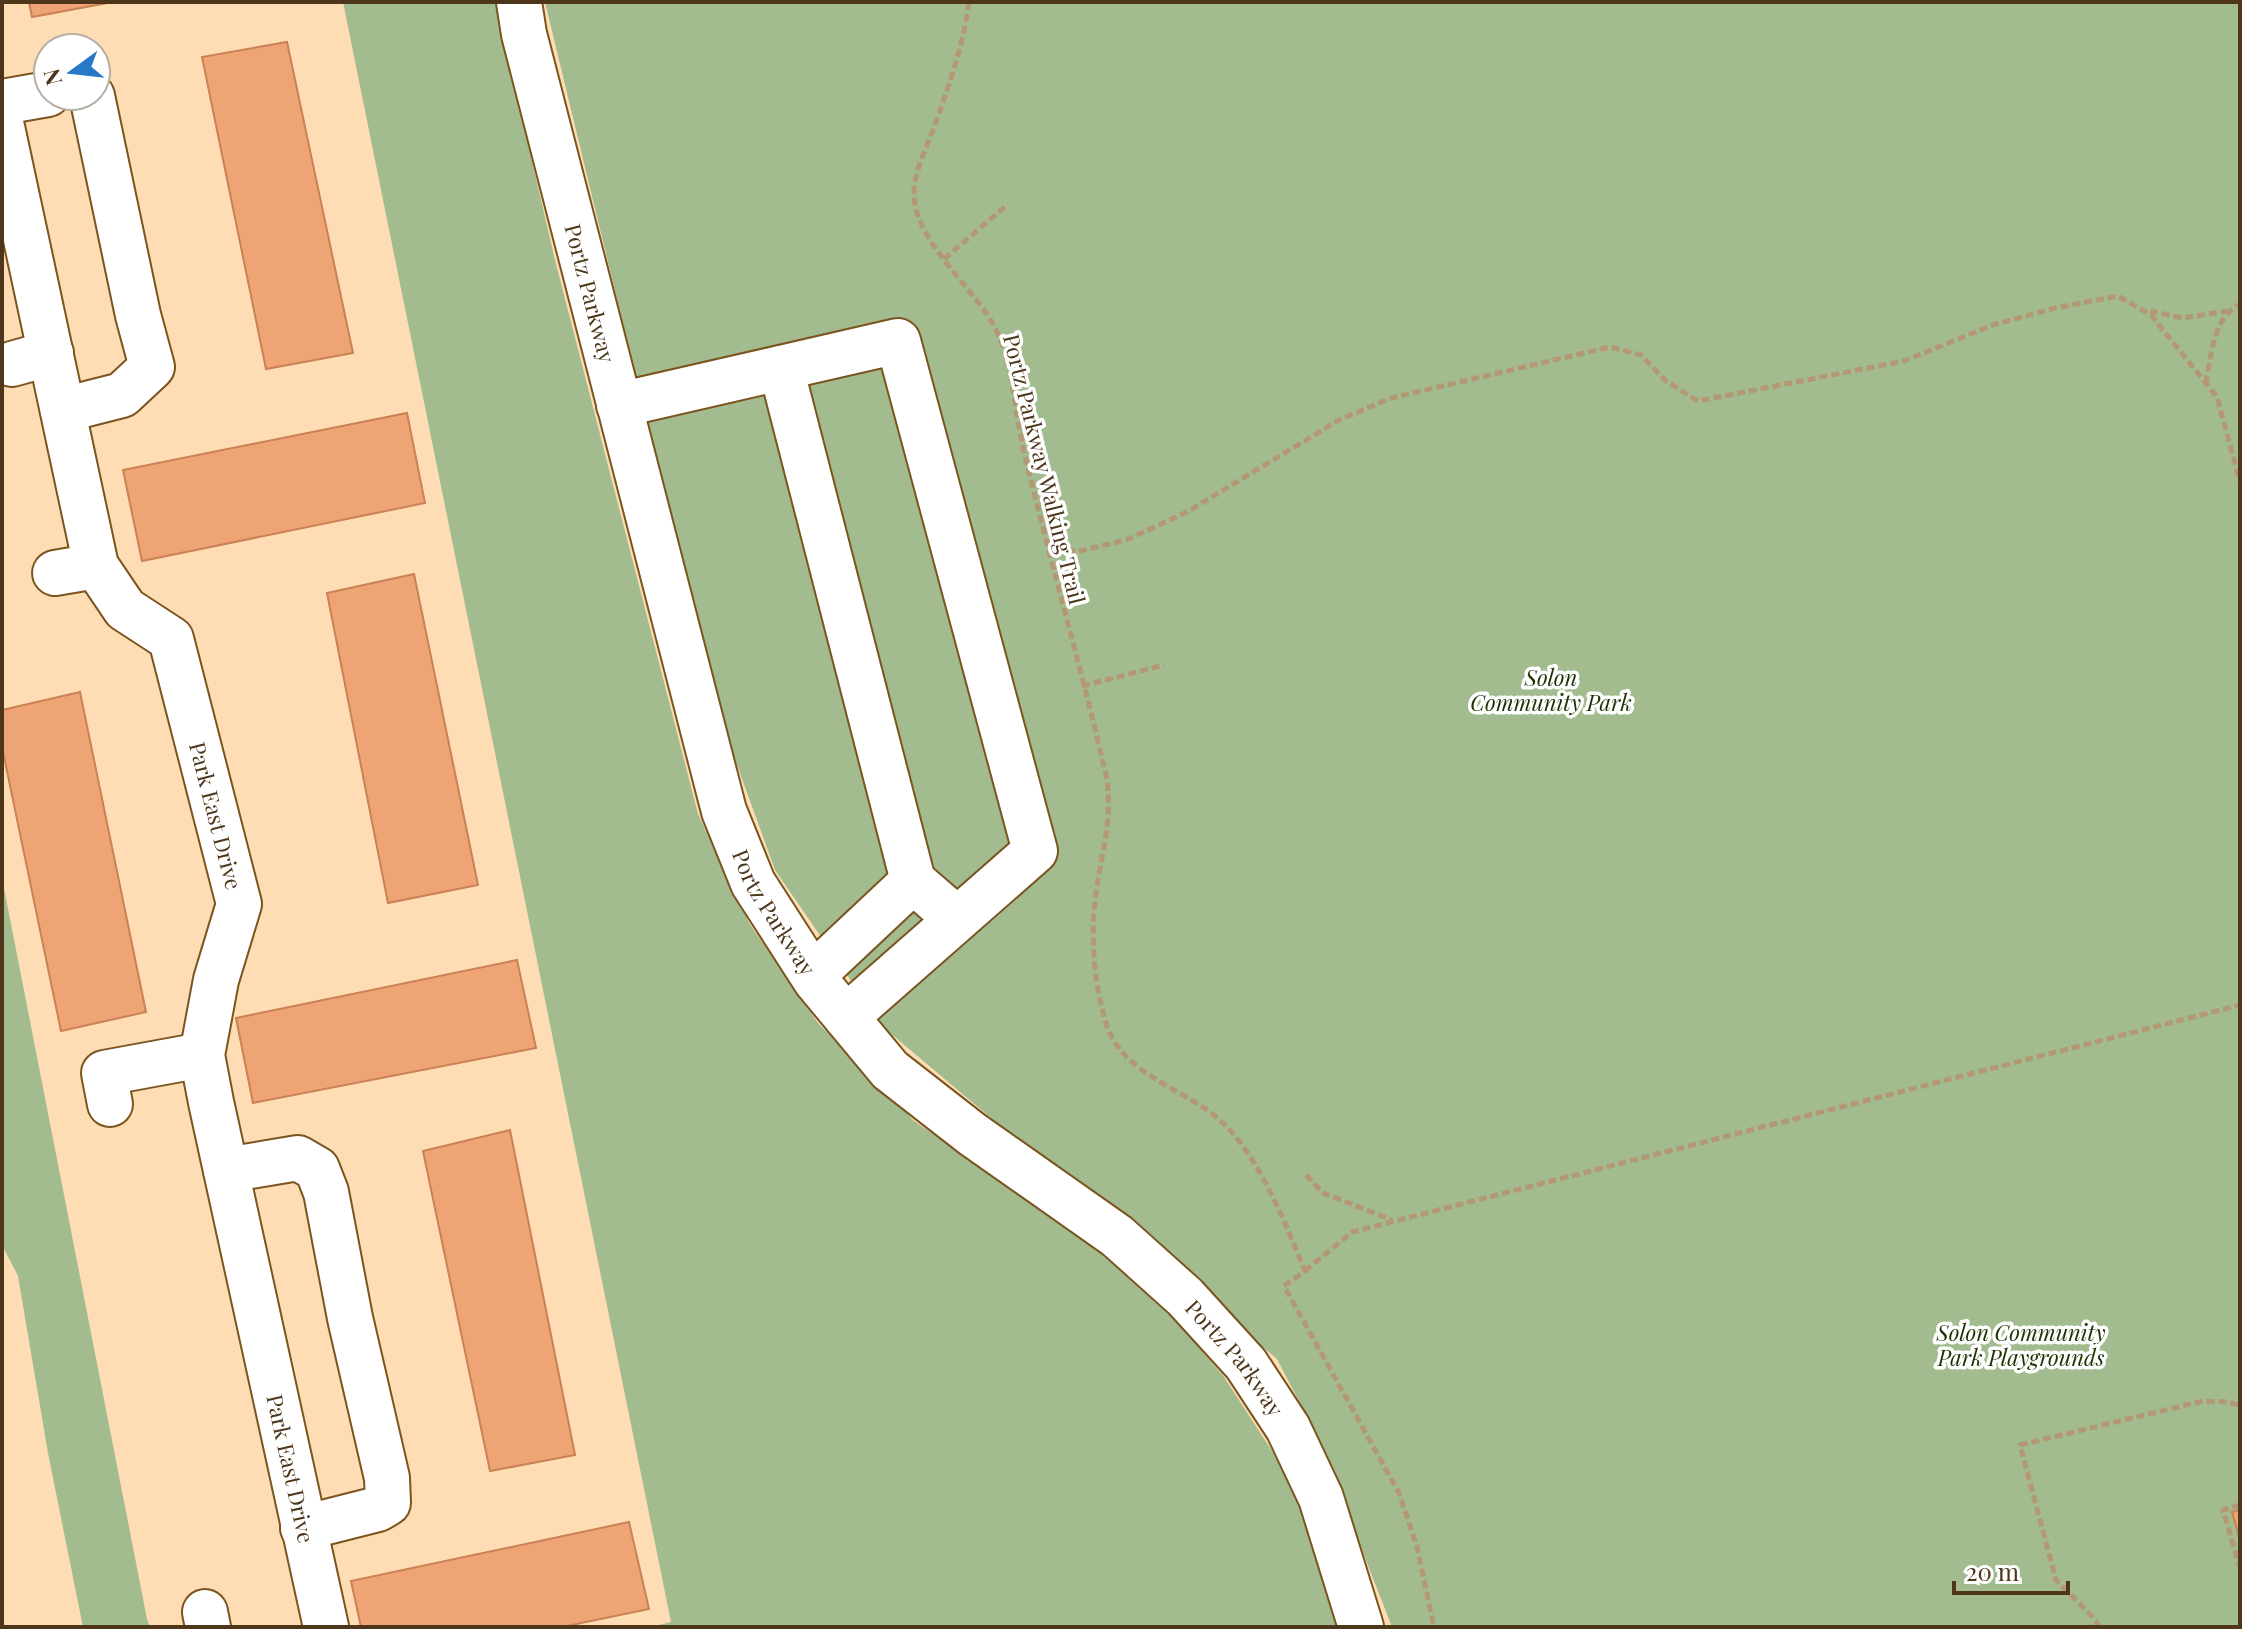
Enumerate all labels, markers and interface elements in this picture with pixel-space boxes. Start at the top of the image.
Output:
north arrow [32,32,112,112]
text: N [35,66,68,89]
street label: Portz Parkway [558,221,623,366]
street label: Portz Parkway Walking Trail [997,331,1093,607]
park label: Solon Community Park [1470,662,1632,717]
street label: Park East Drive [183,739,250,893]
street label: Portz Parkway [726,845,823,981]
street label: Portz Parkway [1179,1293,1291,1422]
park label: Solon Community Park Playgrounds [1935,1317,2106,1372]
street label: Park East Drive [260,1391,322,1546]
scale bar [1954,1545,2068,1595]
text: 20 m [1966,1555,2019,1587]

